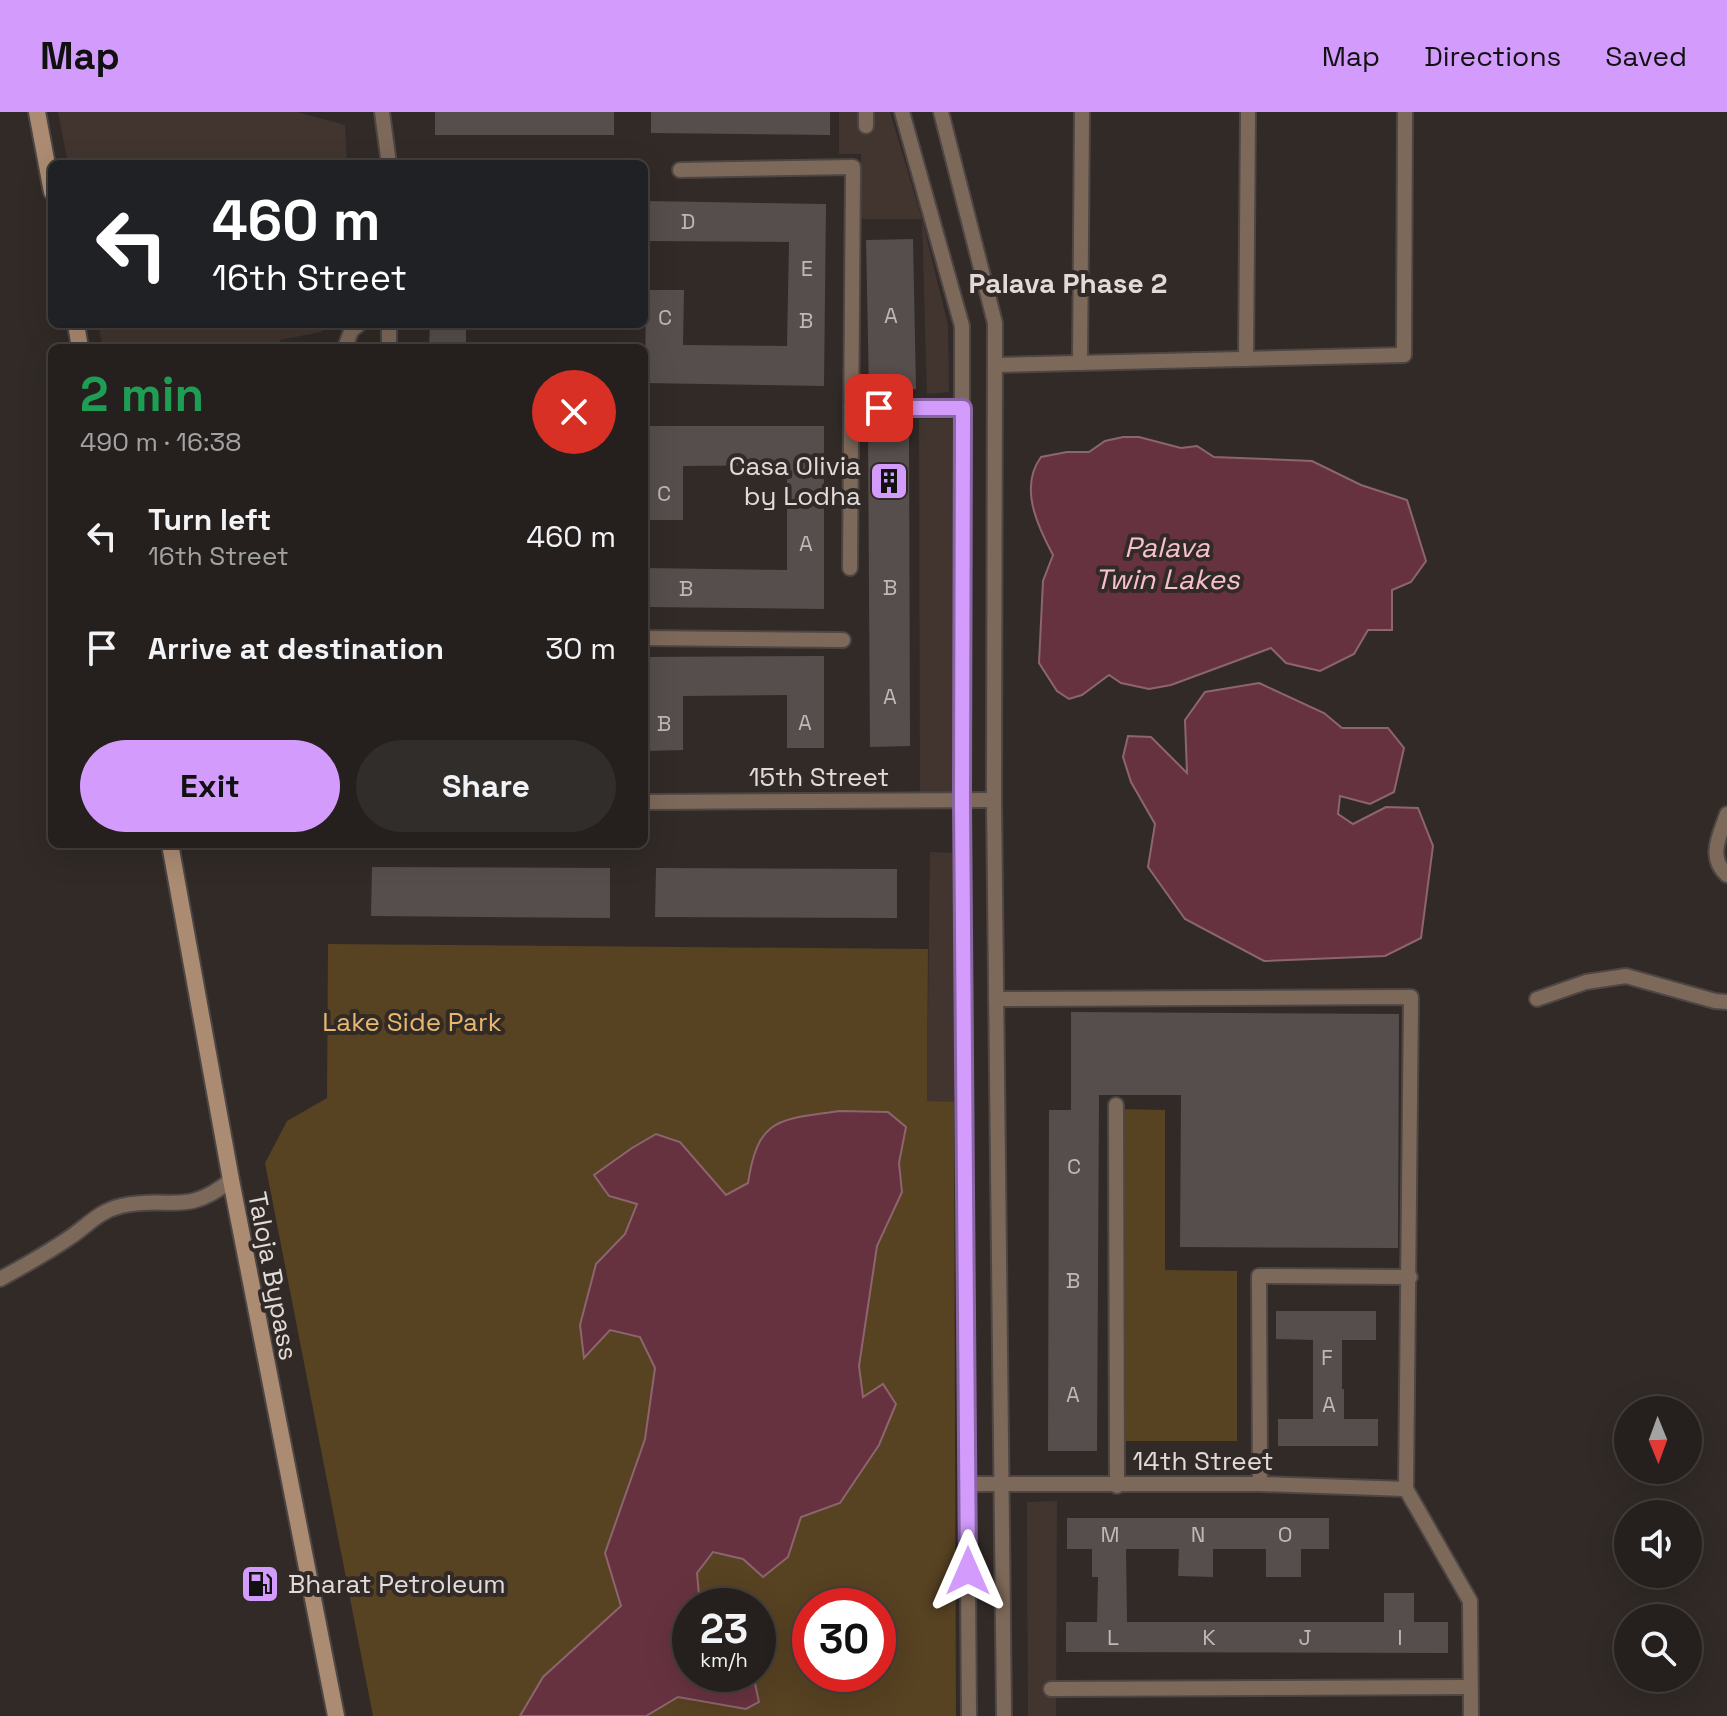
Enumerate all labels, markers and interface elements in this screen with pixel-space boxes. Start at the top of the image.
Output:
text: Map [40,32,120,80]
text: Map [1322,38,1380,74]
text: Directions [1424,38,1561,74]
text: Saved [1605,38,1687,74]
text: 460 m [212,185,381,256]
icon: left [80,192,184,296]
house number: D [681,207,695,235]
house number: E [801,254,813,282]
text: 16th Street [212,255,407,301]
district label: Palava Phase 2 [969,265,1167,301]
house number: A [884,301,898,329]
house number: C [658,303,672,331]
house number: B [799,306,813,334]
text: 2 min [80,364,204,425]
button: close [532,370,616,454]
pin [845,374,913,442]
icon: arrive [857,386,901,430]
text: 490 m · 16:38 [80,425,241,459]
place label: Casa Olivia by Lodha [729,449,861,513]
building icon: Casa Olivia by Lodha [868,460,910,502]
house number: C [657,479,671,507]
text: Turn left [148,500,271,539]
icon: left [80,514,124,558]
text: 460 m [526,517,616,556]
house number: A [799,529,813,557]
water label: Palava Twin Lakes [1094,529,1241,597]
text: 16th Street [148,539,289,573]
house number: B [883,573,897,601]
house number: B [679,574,693,602]
icon: arrive [80,626,124,670]
text: Arrive at destination [148,629,444,668]
text: 30 m [545,629,616,668]
house number: A [883,682,897,710]
house number: A [798,708,812,736]
house number: B [657,709,671,737]
button: Exit [80,740,340,832]
button: Share [356,740,616,832]
street label: 15th Street [749,760,889,794]
park label: Lake Side Park [322,1005,502,1039]
house number: C [1067,1152,1081,1180]
street label: Taloja Bypass [240,1189,306,1363]
house number: B [1066,1266,1080,1294]
house number: F [1321,1343,1333,1371]
house number: A [1066,1380,1080,1408]
house number: A [1322,1390,1336,1418]
north arrow [1614,1396,1702,1484]
map controls [1614,1396,1702,1692]
street label: 14th Street [1132,1444,1274,1478]
button: sound [1614,1500,1702,1588]
house number: M [1100,1520,1120,1548]
house number: N [1191,1520,1205,1548]
house number: O [1278,1520,1292,1548]
position arrow [926,1529,1010,1613]
fuel station icon: Bharat Petroleum [239,1563,281,1605]
place label: Bharat Petroleum [288,1567,506,1601]
speed limit sign: 30 [792,1588,896,1692]
text: 23 [700,1604,748,1655]
button: search [1614,1604,1702,1692]
house number: L [1107,1623,1119,1651]
house number: K [1202,1623,1216,1651]
house number: J [1298,1623,1312,1651]
house number: I [1397,1623,1403,1651]
text: km/h [700,1647,748,1673]

